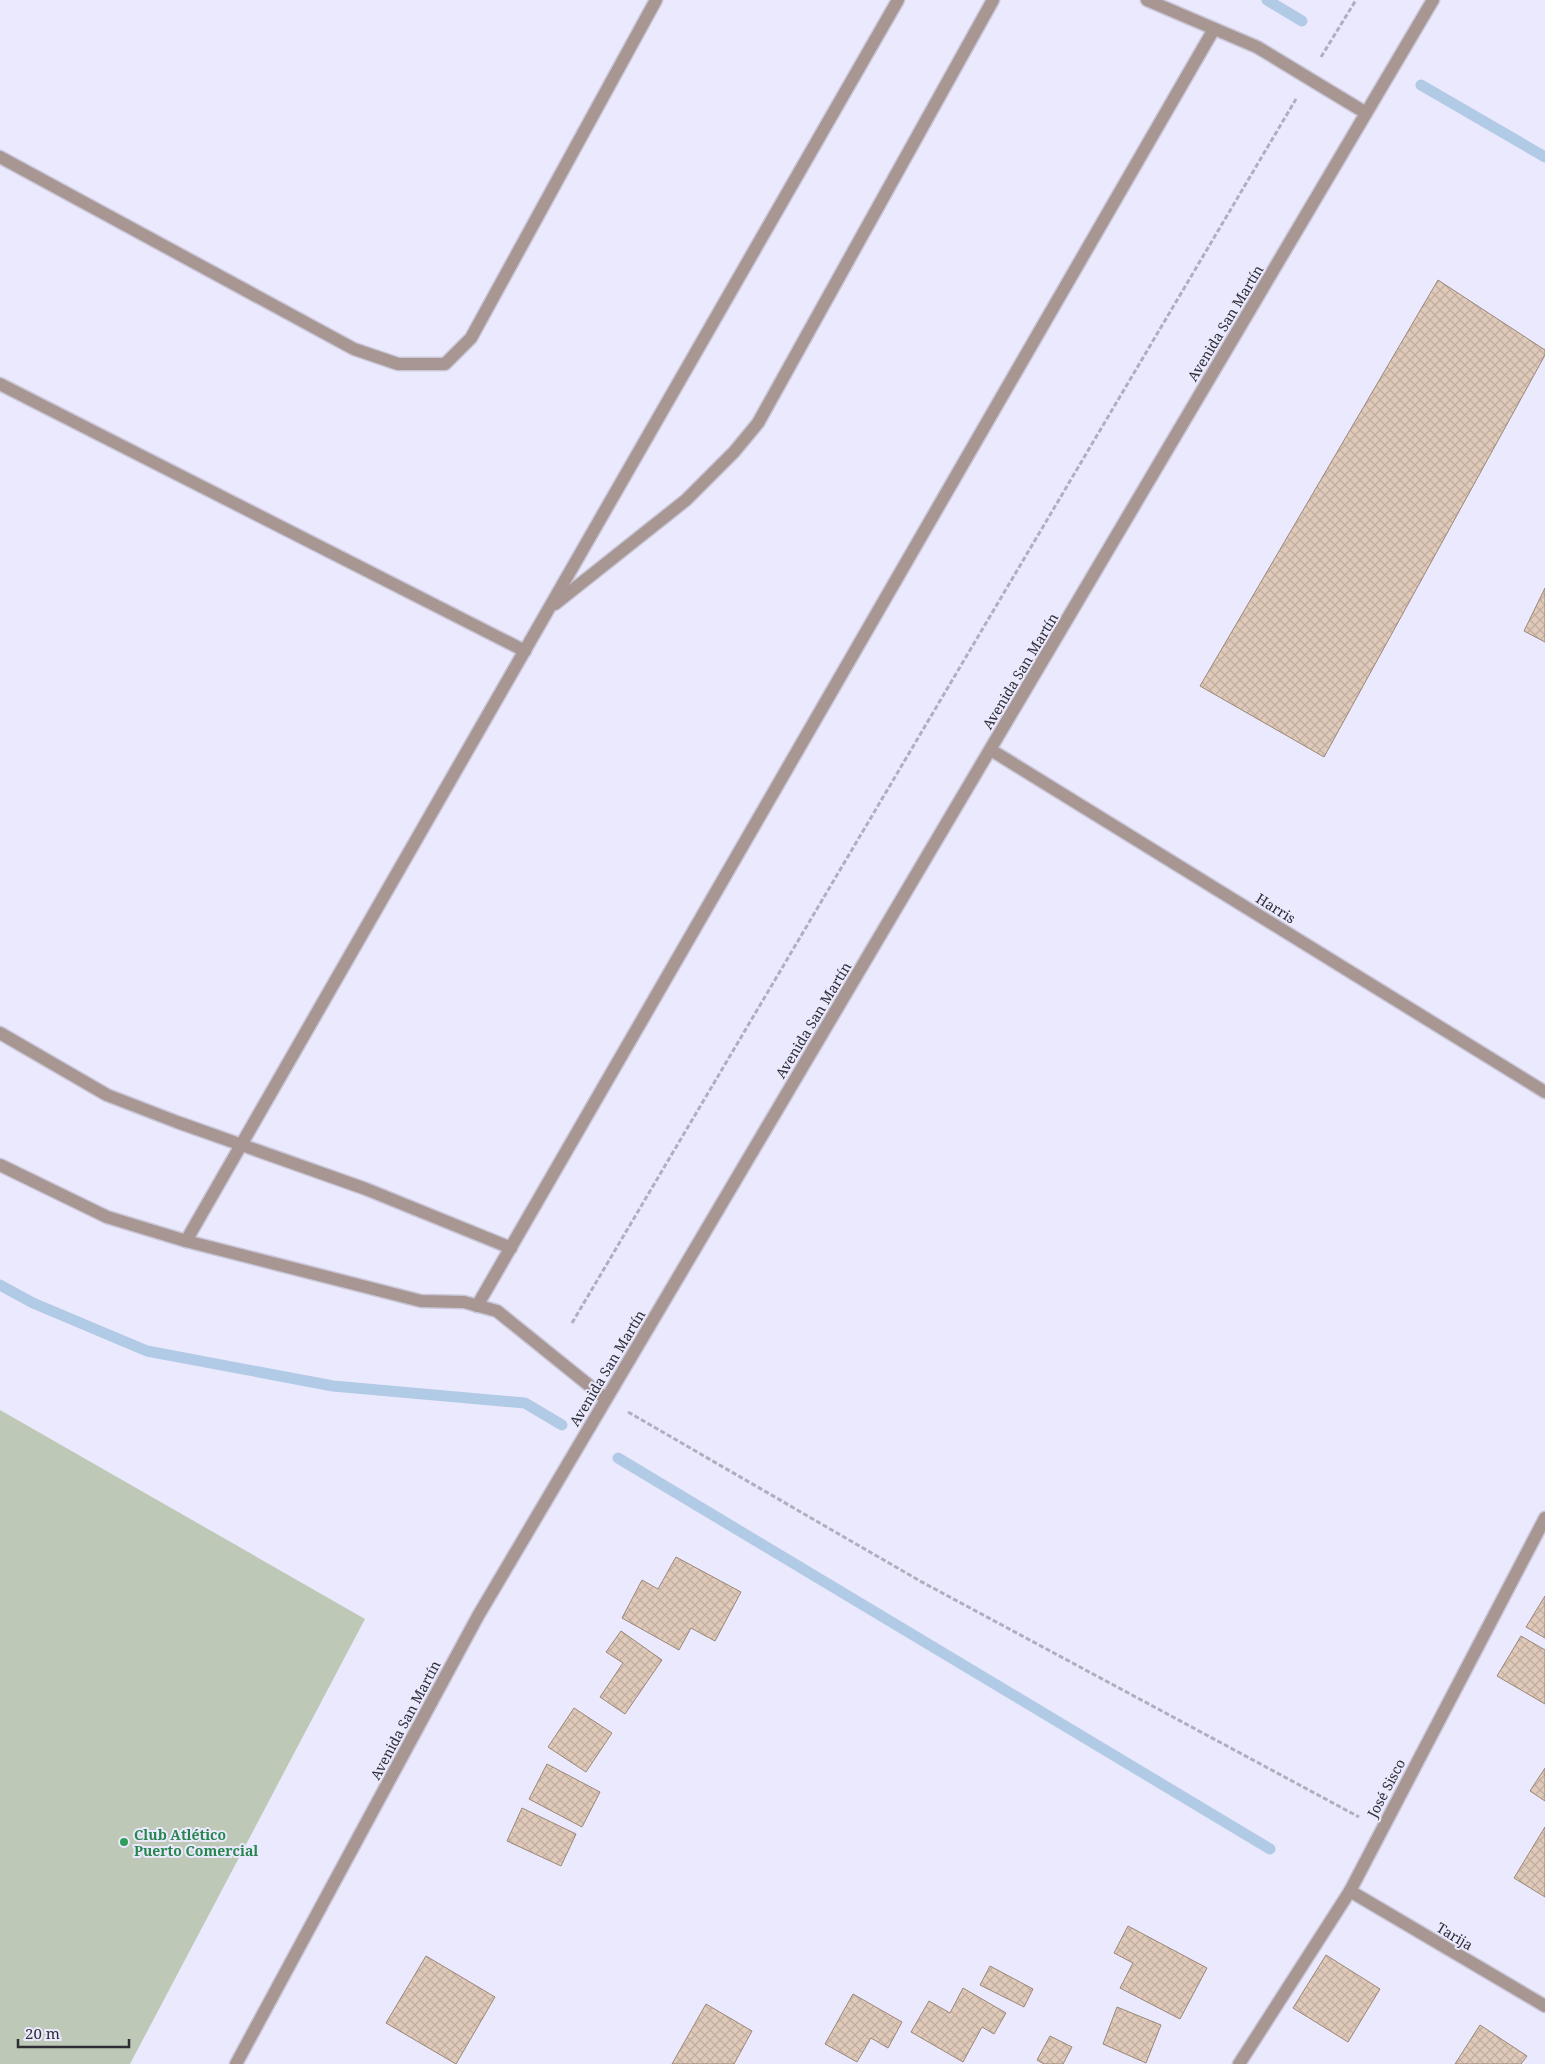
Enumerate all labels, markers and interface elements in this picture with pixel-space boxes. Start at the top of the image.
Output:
street label: Avenida San Martín [1183,261,1267,385]
street label: Avenida San Martín [978,609,1062,733]
street label: Harris [1253,889,1299,927]
street label: Avenida San Martín [771,958,855,1082]
street label: Avenida San Martín [565,1306,649,1430]
street label: Avenida San Martín [366,1657,444,1783]
street label: José Sisco [1362,1755,1409,1822]
place label: Club Atlético Puerto Comercial [134,1825,258,1860]
marker: Club Atlético Puerto Comercial [118,1836,130,1848]
street label: Tarija [1433,1918,1477,1954]
scale bar [18,2016,129,2048]
text: 20 m [25,2023,60,2043]

